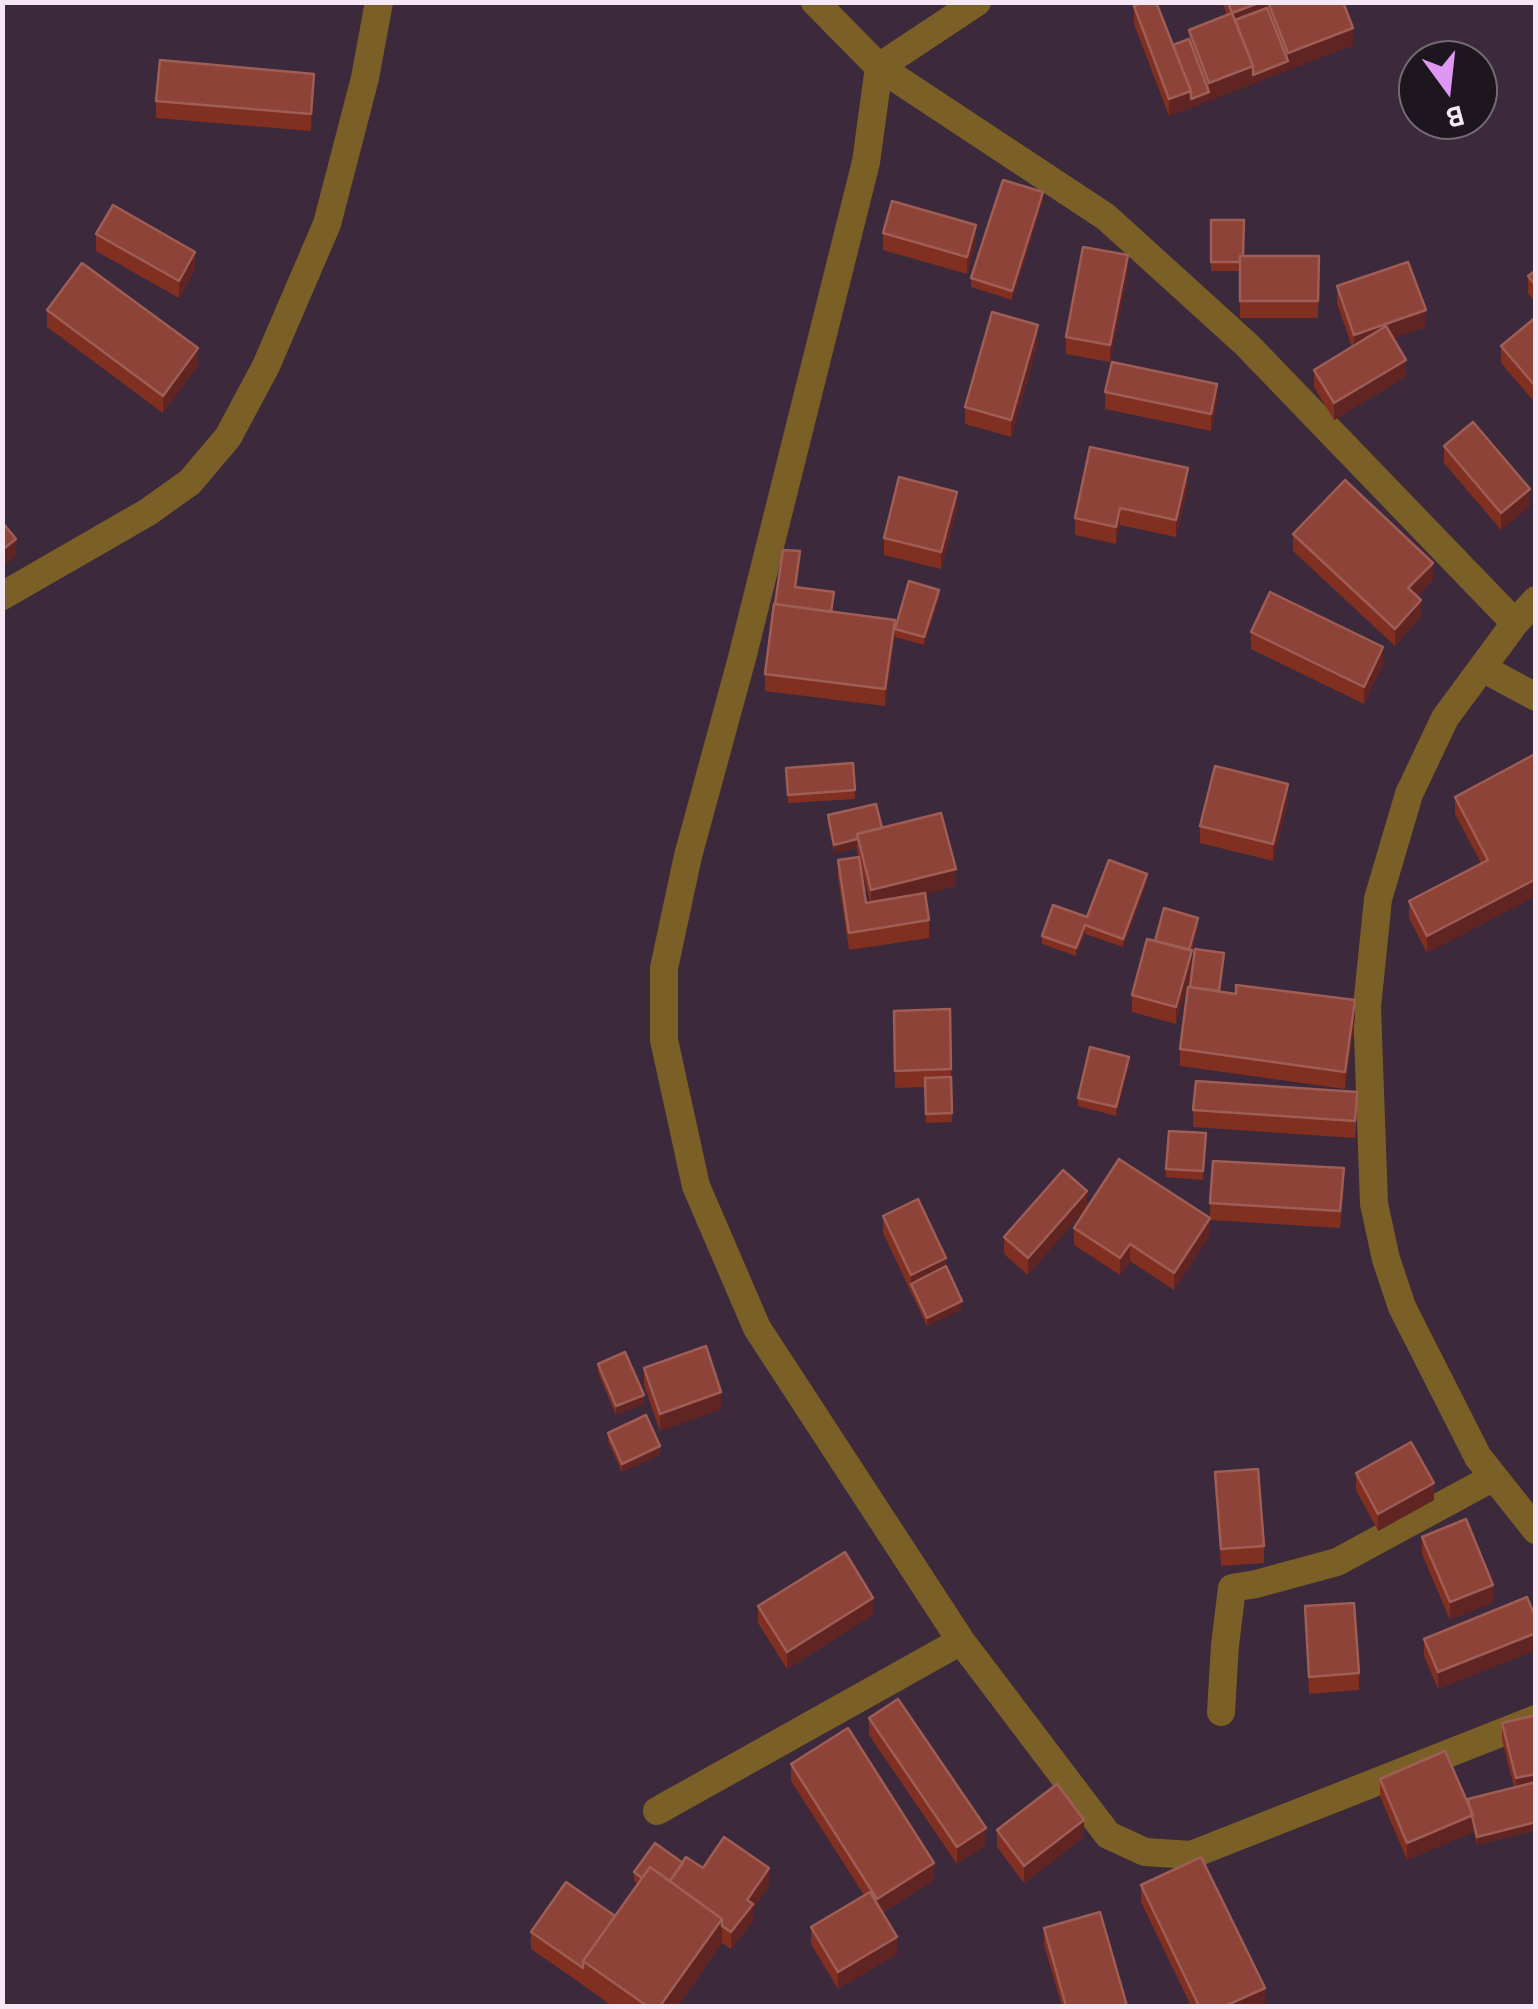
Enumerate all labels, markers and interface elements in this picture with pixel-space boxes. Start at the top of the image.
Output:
north arrow [1398,40,1498,140]
text: B [1442,97,1468,138]

